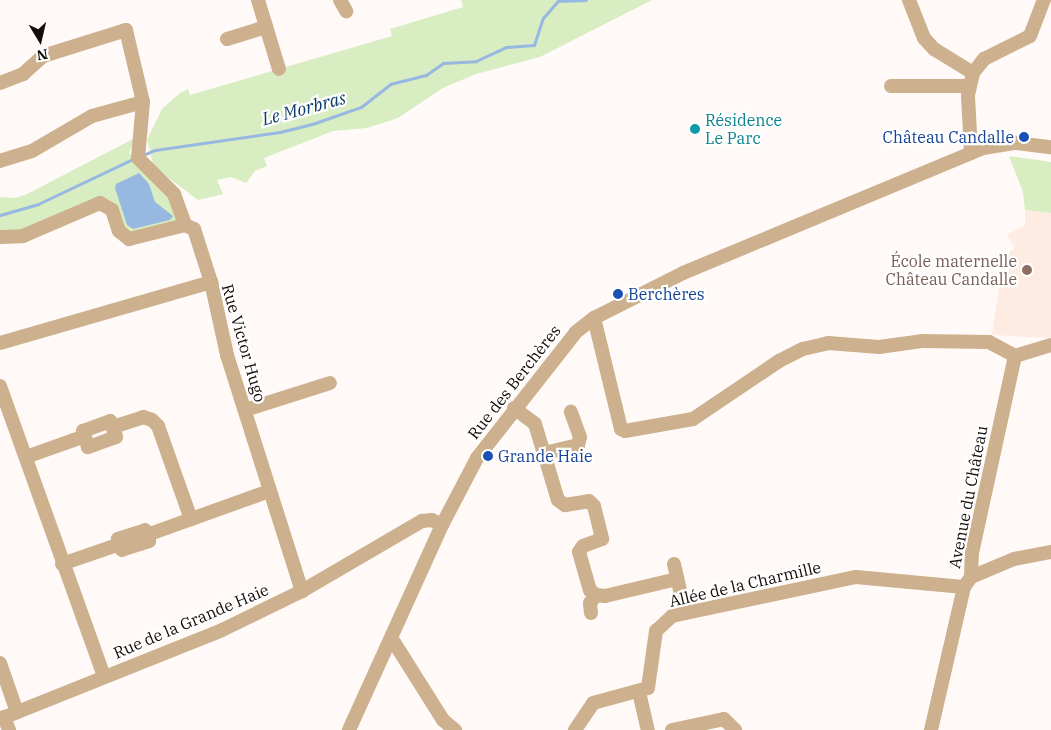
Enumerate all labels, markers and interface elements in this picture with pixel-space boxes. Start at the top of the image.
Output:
north arrow [15,15,65,65]
text: N [35,45,49,65]
water label: Le Morbras [260,87,348,131]
place label: Résidence Le Parc [705,110,782,148]
marker: Résidence Le Parc [689,123,701,135]
place label: Château Candalle [883,127,1014,147]
marker: Château Candalle [1018,131,1030,143]
place label: École maternelle Château Candalle [886,251,1017,289]
marker: École maternelle Château Candalle [1021,264,1033,276]
street label: Rue Victor Hugo [218,282,270,404]
place label: Berchères [628,284,705,304]
marker: Berchères [612,288,624,300]
street label: Rue des Berchères [464,321,564,443]
street label: Avenue du Château [945,424,991,570]
place label: Grande Haie [498,446,593,466]
marker: Grande Haie [482,450,494,462]
street label: Allée de la Charmille [667,557,823,611]
street label: Rue de la Grande Haie [111,580,271,662]

